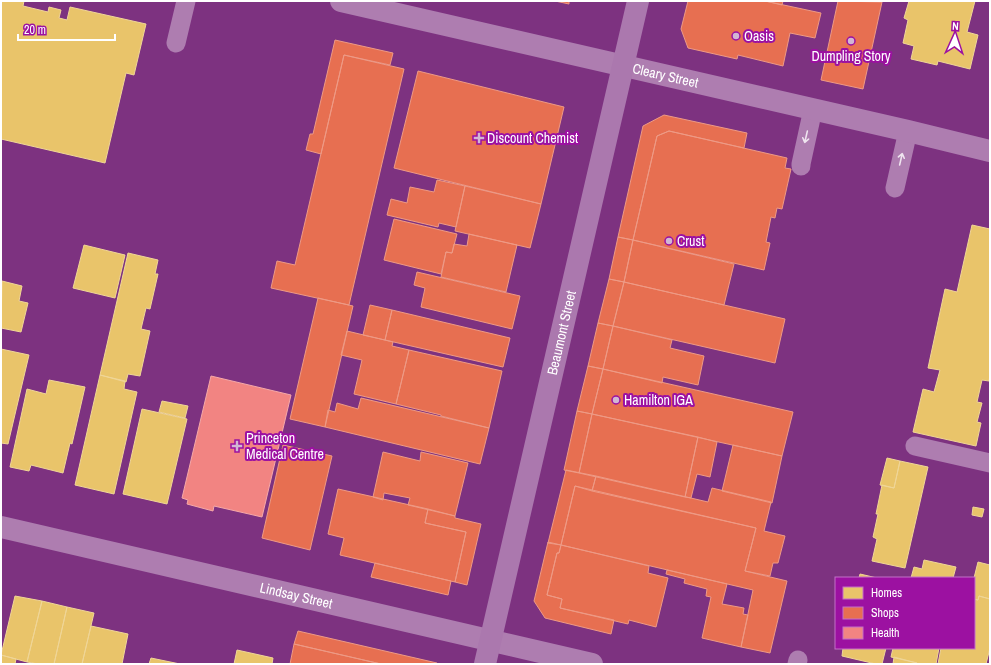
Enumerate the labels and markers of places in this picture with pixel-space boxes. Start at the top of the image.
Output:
place label: Oasis [744,27,774,45]
marker: Oasis [731,31,741,41]
marker: Dumpling Story [846,36,856,46]
place label: Dumpling Story [811,47,891,65]
place label: Discount Chemist [487,129,578,147]
marker: Discount Chemist [474,133,484,143]
place label: Crust [677,232,704,250]
marker: Crust [664,236,674,246]
place label: Hamilton IGA [624,391,693,409]
marker: Hamilton IGA [611,395,621,405]
place label: Princeton Medical Centre [246,429,324,463]
marker: Princeton Medical Centre [231,440,243,452]

